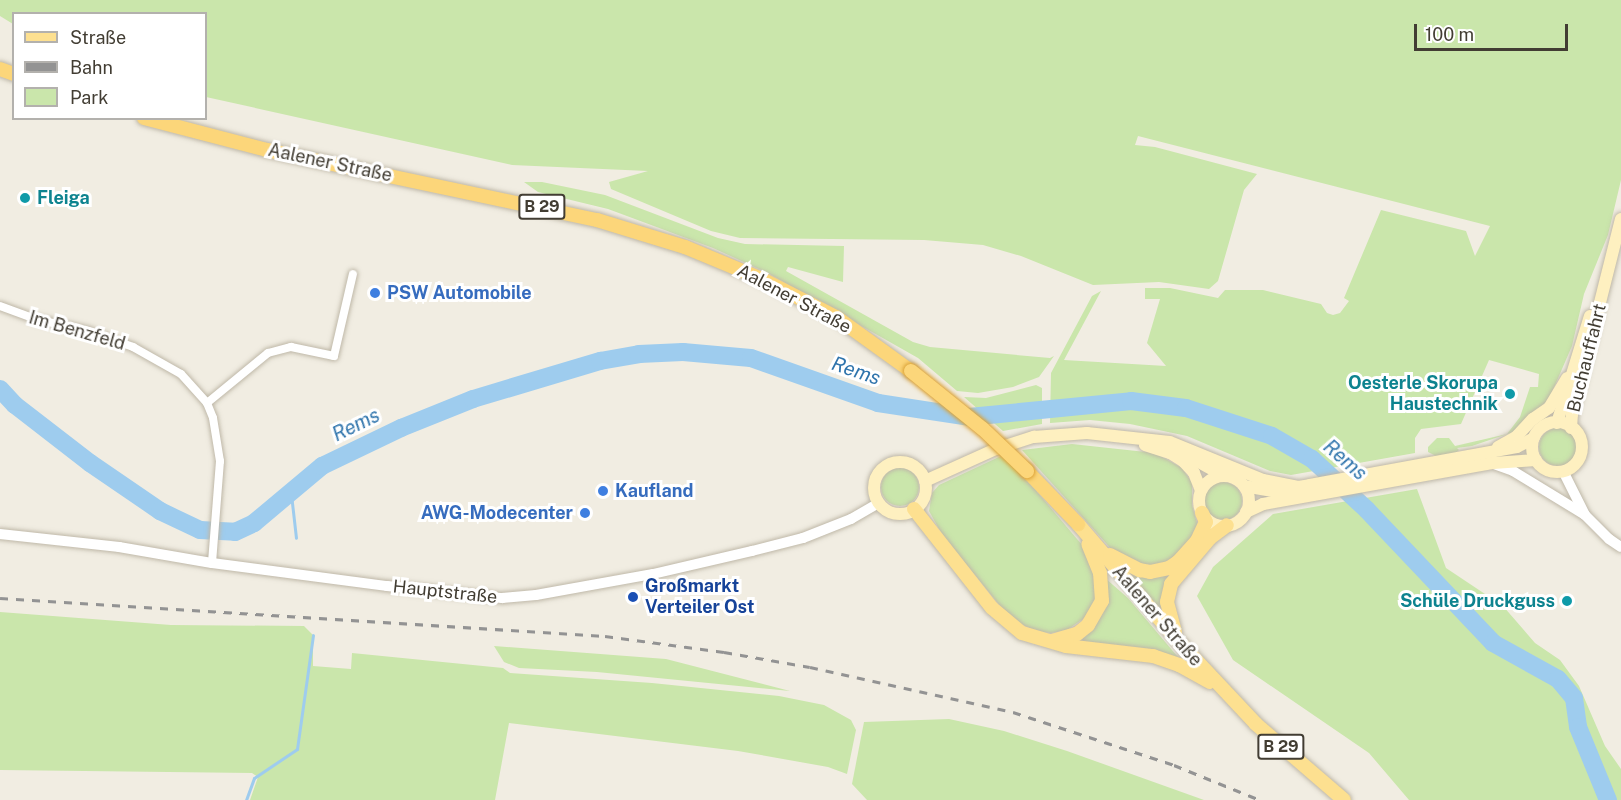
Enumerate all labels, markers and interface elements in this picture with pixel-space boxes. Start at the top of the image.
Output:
legend [12,12,207,120]
scale bar [1417,12,1572,50]
text: 100 m [1425,24,1474,45]
text: Straße [70,27,126,48]
text: Bahn [70,57,113,78]
text: Park [70,87,108,108]
street label: Aalener Straße [266,139,394,187]
place label: Fleiga [37,187,90,209]
marker: Fleiga [18,191,32,205]
road number: B 29 [518,194,566,220]
street label: Aalener Straße [733,260,855,338]
place label: PSW Automobile [387,282,532,304]
marker: PSW Automobile [368,286,382,300]
street label: Buchauffahrt [1563,302,1611,414]
street label: Im Benzfeld [26,307,128,355]
water label: Rems [829,352,883,390]
place label: Oesterle Skorupa Haustechnik [1348,373,1498,416]
marker: Oesterle Skorupa Haustechnik [1503,387,1517,401]
water label: Rems [328,403,384,447]
water label: Rems [1318,435,1372,485]
place label: Kaufland [615,480,693,502]
marker: Kaufland [596,484,610,498]
place label: AWG-Modecenter [421,502,573,524]
marker: AWG-Modecenter [578,506,592,520]
street label: Aalener Straße [1107,561,1207,671]
street label: Hauptstraße [392,576,498,608]
place label: Großmarkt Verteiler Ost [645,576,754,618]
marker: Großmarkt Verteiler Ost [626,590,640,604]
place label: Schüle Druckguss [1400,590,1555,612]
marker: Schüle Druckguss [1560,594,1574,608]
road number: B 29 [1257,734,1305,760]

